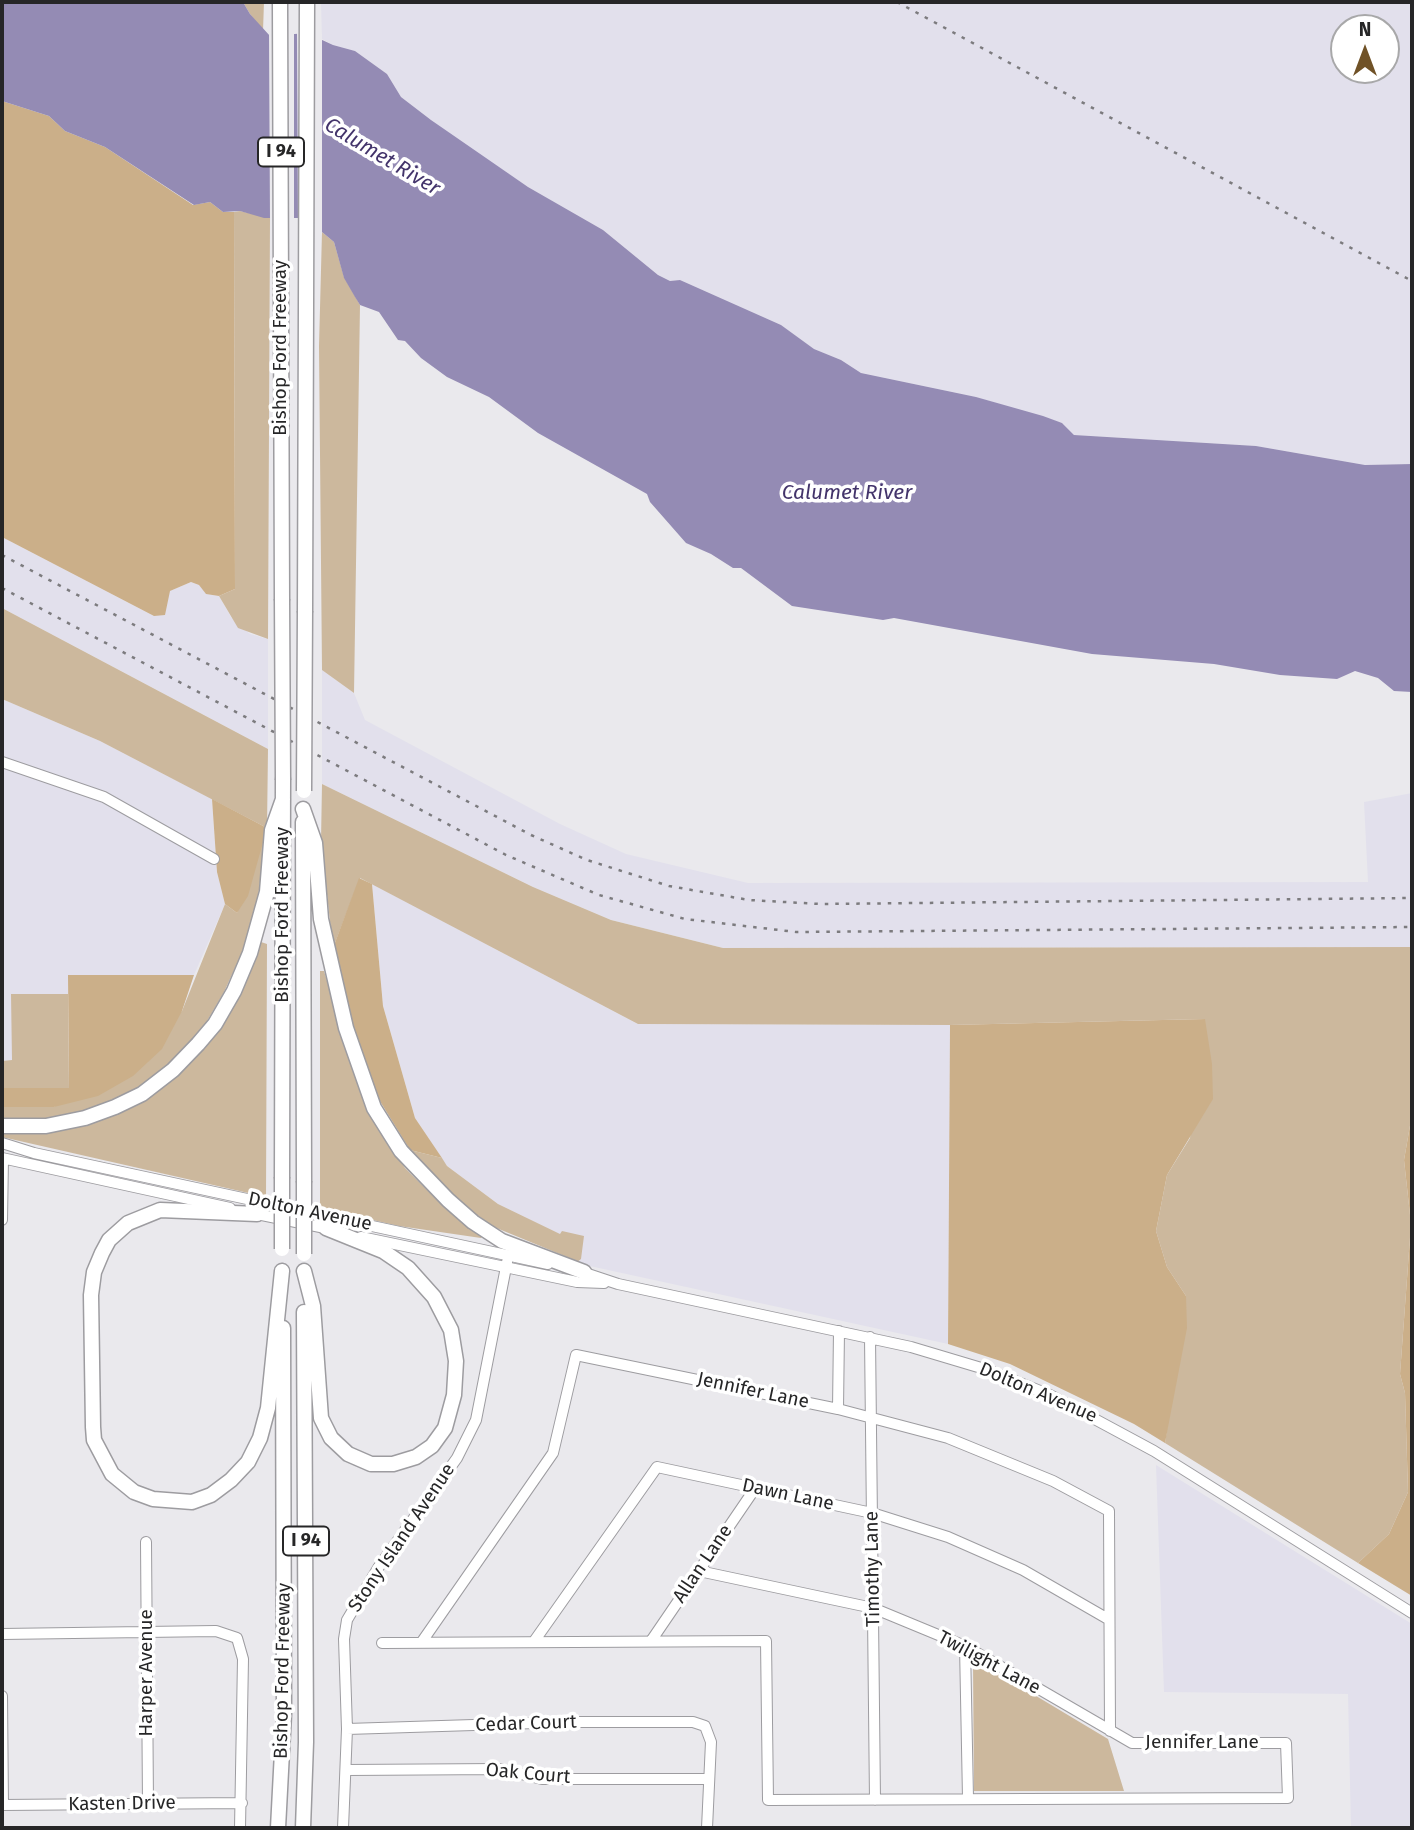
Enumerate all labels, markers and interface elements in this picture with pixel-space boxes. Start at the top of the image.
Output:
north arrow [1330,14,1400,84]
text: N [1359,18,1371,41]
water label: Calumet River [320,113,444,201]
road number: I 94 [258,138,304,167]
street label: Bishop Ford Freeway [270,260,292,436]
water label: Calumet River [782,480,912,506]
street label: Bishop Ford Freeway [272,827,294,1003]
street label: Dolton Avenue [246,1188,374,1236]
street label: Dolton Avenue [976,1358,1100,1428]
street label: Jennifer Lane [695,1368,811,1414]
street label: Stony Island Avenue [344,1459,460,1617]
street label: Dawn Lane [740,1474,836,1516]
street label: Timothy Lane [861,1511,885,1627]
street label: Allan Lane [669,1521,737,1607]
road number: I 94 [283,1526,329,1556]
street label: Bishop Ford Freeway [270,1583,296,1759]
street label: Harper Avenue [136,1609,158,1737]
street label: Twilight Lane [934,1626,1044,1700]
street label: Cedar Court [475,1711,577,1737]
street label: Jennifer Lane [1145,1732,1259,1754]
street label: Oak Court [485,1759,571,1789]
street label: Kasten Drive [68,1792,176,1816]

